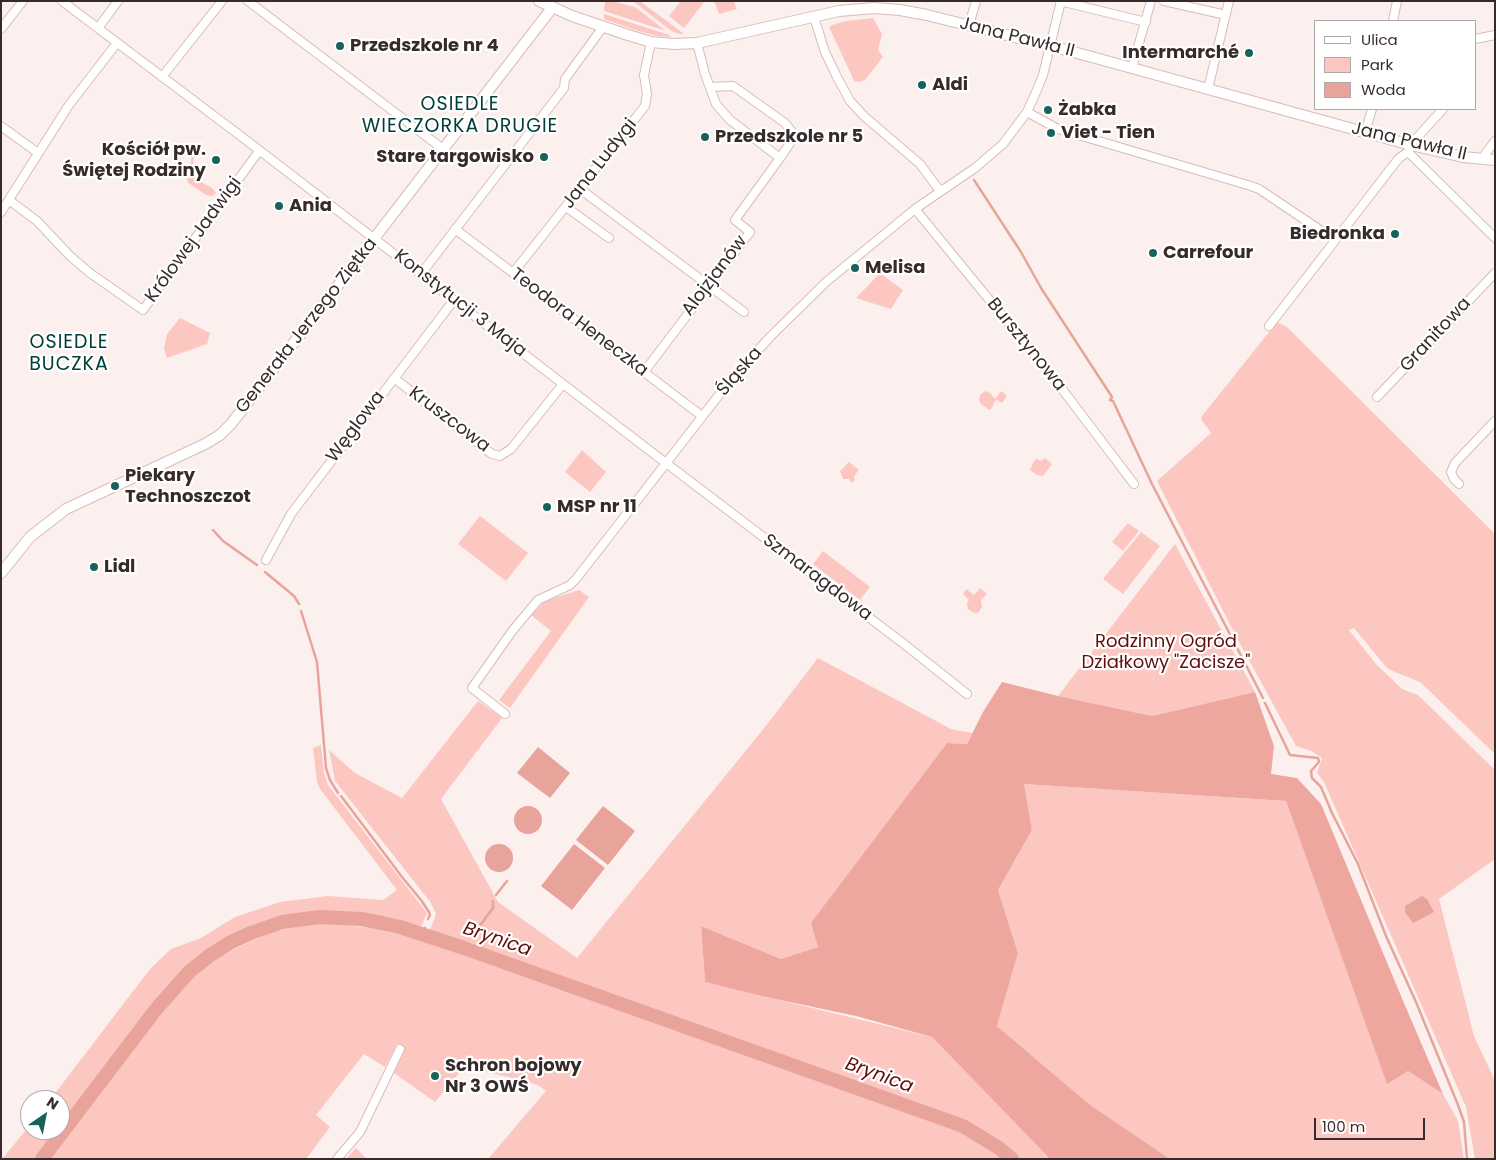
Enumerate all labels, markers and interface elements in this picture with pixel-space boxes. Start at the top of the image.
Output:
street label: Jana Pawła II [957,13,1077,63]
legend [1314,20,1476,110]
text: Ulica [1361,29,1398,50]
place label: Przedszkole nr 4 [350,35,499,57]
marker: Przedszkole nr 4 [334,40,346,52]
place label: Intermarché [1122,42,1239,64]
marker: Intermarché [1243,47,1255,59]
text: Park [1361,54,1393,75]
place label: Aldi [932,74,968,96]
marker: Aldi [916,79,928,91]
text: Woda [1361,79,1406,100]
district label: OSIEDLE WIECZORKA DRUGIE [360,94,560,138]
place label: Żabka [1058,99,1117,121]
marker: Żabka [1042,104,1054,116]
street label: Jana Ludygi [558,115,642,213]
street label: Jana Pawła II [1349,118,1469,166]
place label: Viet - Tien [1061,122,1155,144]
place label: Przedszkole nr 5 [715,126,863,148]
marker: Viet - Tien [1045,127,1057,139]
marker: Przedszkole nr 5 [699,131,711,143]
place label: Kościół pw. Świętej Rodziny [62,139,206,182]
place label: Stare targowisko [376,146,534,168]
marker: Stare targowisko [538,151,550,163]
marker: Kościół pw. Świętej Rodziny [210,154,222,166]
street label: Królowej Jadwigi [141,173,247,307]
place label: Ania [289,195,332,217]
marker: Ania [273,200,285,212]
place label: Biedronka [1290,223,1385,245]
marker: Biedronka [1389,228,1401,240]
street label: Alojzjanów [678,231,752,321]
street label: Generała Jerzego Ziętka [232,234,382,418]
place label: Carrefour [1163,242,1253,264]
street label: Konstytucji 3 Maja [389,246,531,362]
marker: Carrefour [1147,247,1159,259]
place label: Melisa [865,257,925,279]
marker: Melisa [849,262,861,274]
street label: Teodora Heneczka [506,264,652,382]
street label: Granitowa [1396,293,1476,377]
street label: Bursztynowa [982,294,1070,396]
district label: OSIEDLE BUCZKA [28,332,110,376]
street label: Śląska [713,343,767,401]
street label: Kruszcowa [404,382,494,458]
street label: Węglowa [322,387,390,467]
place label: Piekary Technoszczot [125,465,251,508]
marker: Piekary Technoszczot [109,480,121,492]
place label: MSP nr 11 [557,496,637,518]
marker: MSP nr 11 [541,501,553,513]
street label: Szmaragdowa [758,530,876,626]
place label: Lidl [104,556,135,578]
marker: Lidl [88,561,100,573]
park label: Rodzinny Ogród Działkowy "Zacisze" [1081,631,1251,674]
water label: Brynica [460,918,534,962]
water label: Brynica [842,1053,916,1099]
place label: Schron bojowy Nr 3 OWŚ [445,1055,582,1098]
marker: Schron bojowy Nr 3 OWŚ [429,1070,441,1082]
north arrow [20,1090,70,1140]
text: N [43,1092,62,1115]
scale bar [1316,1108,1427,1140]
text: 100 m [1322,1116,1365,1137]

